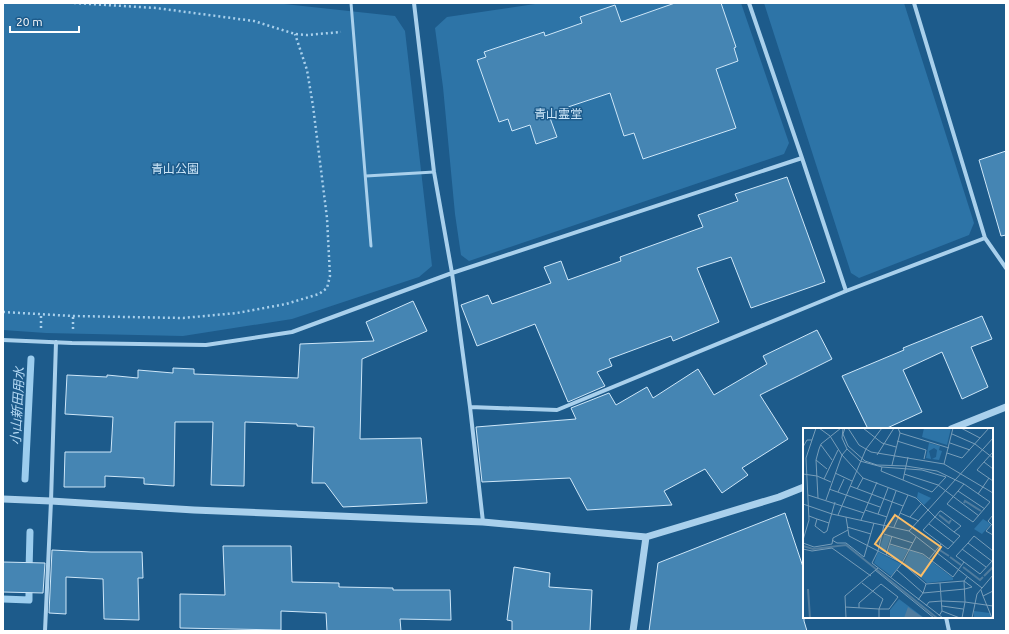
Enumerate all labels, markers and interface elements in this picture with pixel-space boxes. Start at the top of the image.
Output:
scale bar [10,8,79,34]
text: 20 m [16,15,43,28]
park label: 青山霊堂 [534,107,582,120]
park label: 青山公園 [151,162,199,175]
water label: 小山新田用水 [8,365,26,445]
inset map [803,428,993,618]

